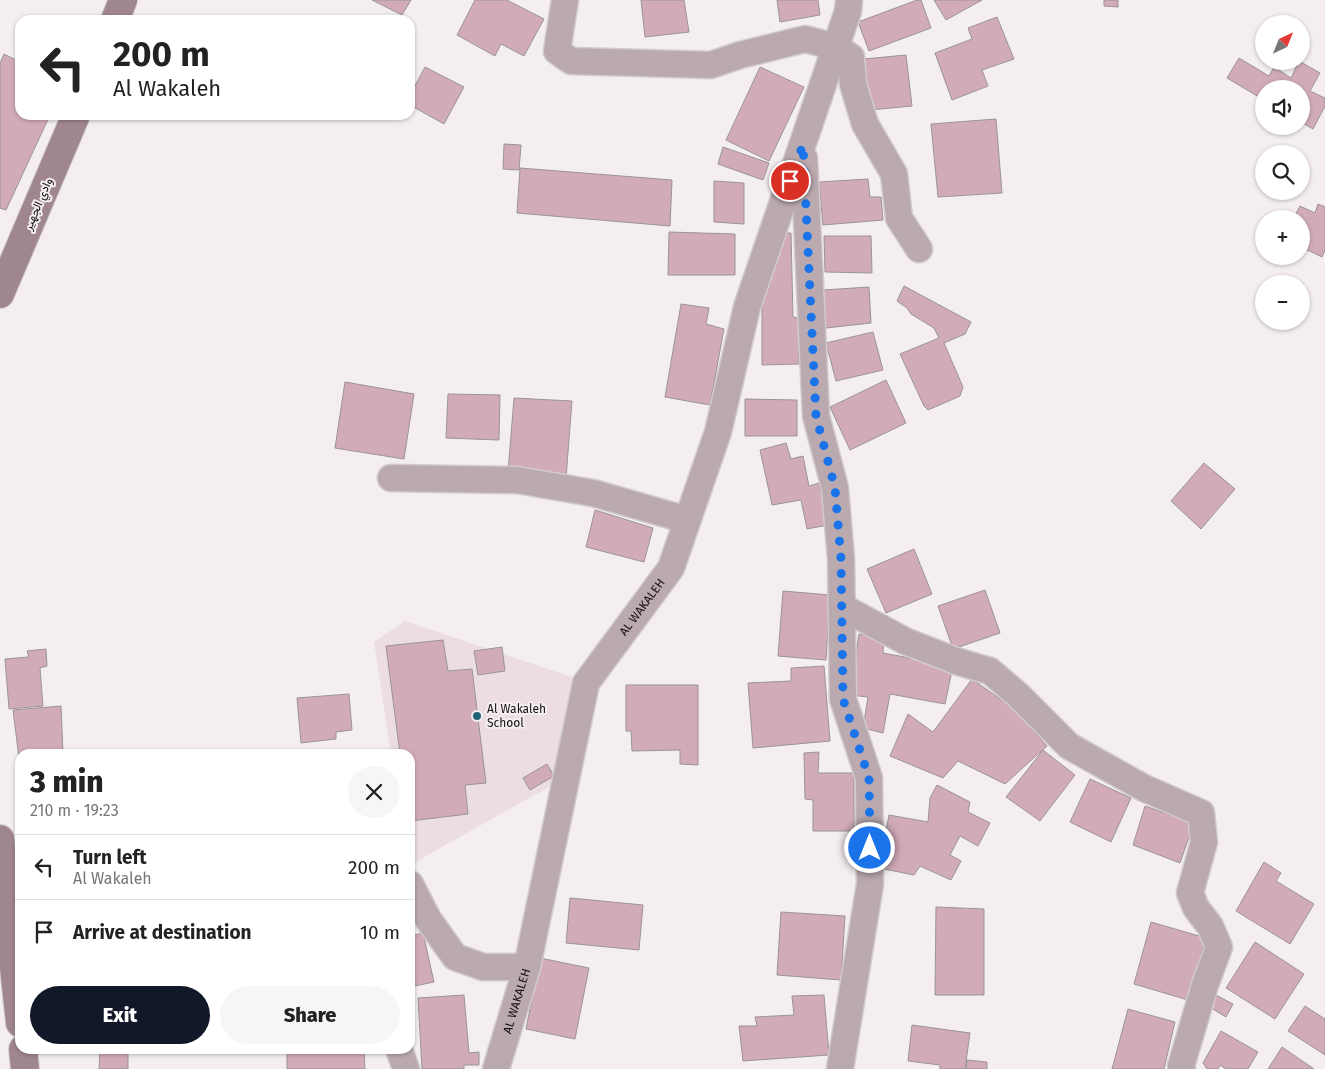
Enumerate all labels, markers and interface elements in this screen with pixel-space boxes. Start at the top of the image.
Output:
north arrow [1255,15,1310,70]
map controls [1255,15,1310,330]
text: 200 m [113,33,210,75]
icon: left [30,35,95,100]
text: Al Wakaleh [113,75,221,102]
button: sound [1255,80,1310,135]
button: search [1255,145,1310,200]
pin [769,160,811,202]
icon: arrive [776,167,804,195]
street label: وادي الجهير [20,176,58,234]
button: + [1255,210,1310,265]
button: − [1255,275,1310,330]
street label: AL WAKALEH [616,576,668,638]
place label: Al Wakaleh School [487,702,546,730]
marker: Al Wakaleh School [471,710,483,722]
text: 3 min [30,764,104,800]
button: close [348,766,400,818]
text: 210 m · 19:23 [30,801,119,820]
position arrow [843,821,895,873]
text: Turn left [73,846,147,869]
icon: left [30,853,58,881]
text: 200 m [348,856,400,879]
text: Al Wakaleh [73,869,152,888]
icon: arrive [30,918,58,946]
text: Arrive at destination [73,921,252,944]
text: 10 m [360,921,400,944]
street label: AL WAKALEH [500,967,533,1035]
button: Exit [30,986,210,1044]
button: Share [220,986,400,1044]

